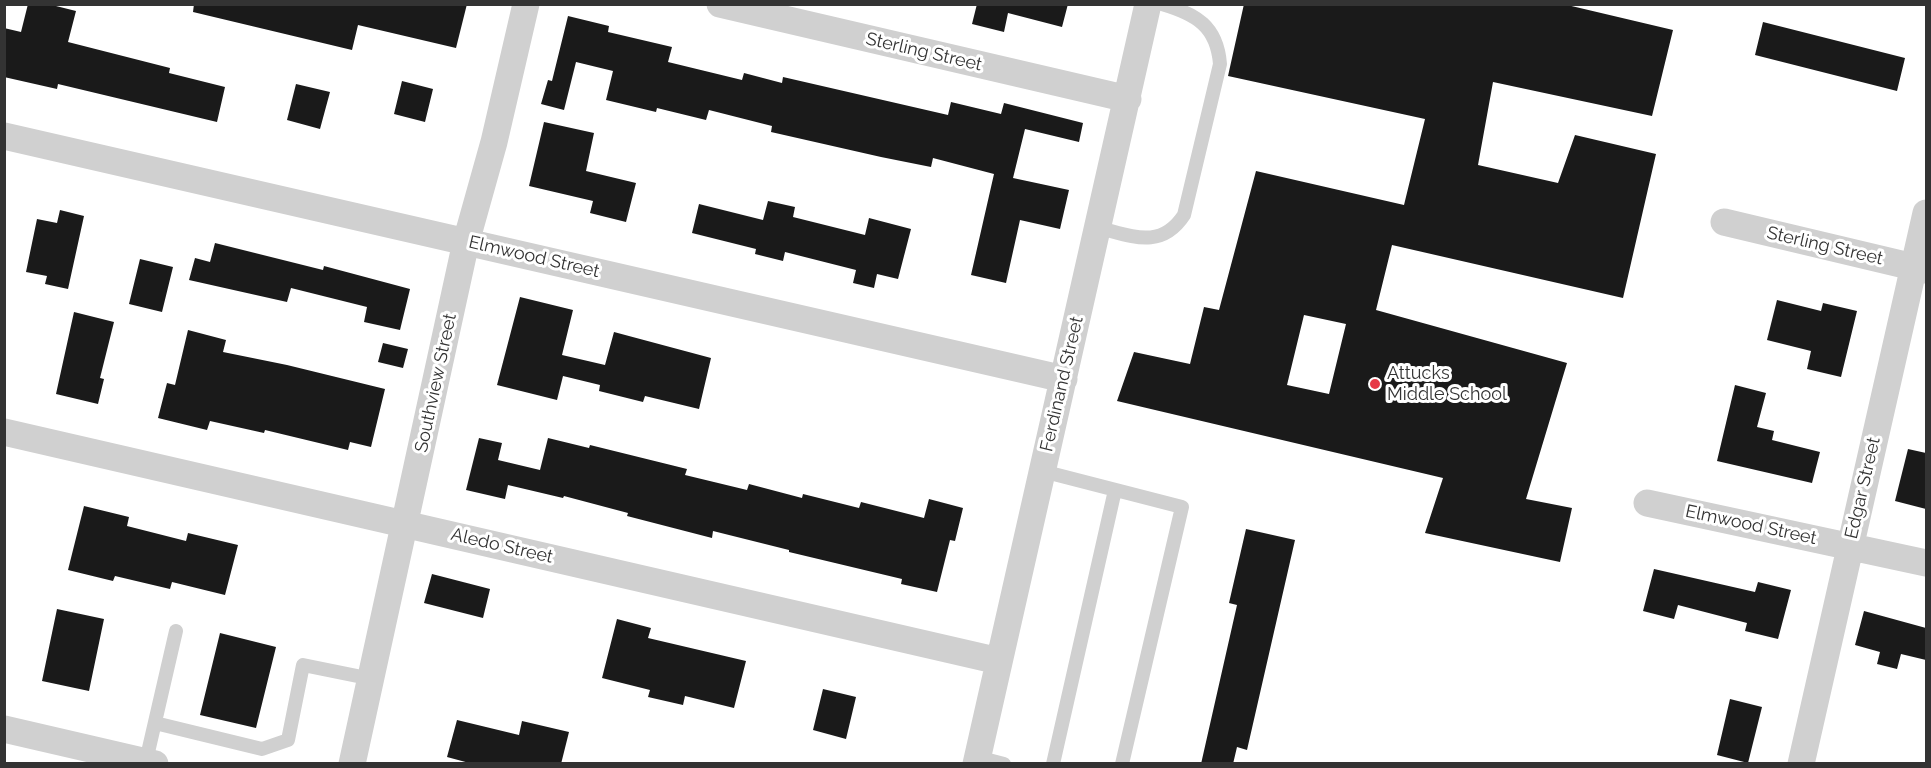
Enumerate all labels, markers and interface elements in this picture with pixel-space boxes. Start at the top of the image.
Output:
street label: Sterling Street [864,28,984,76]
street label: Sterling Street [1765,222,1885,270]
street label: Elmwood Street [466,231,602,283]
street label: Southview Street [411,312,461,454]
street label: Ferdinand Street [1036,314,1088,454]
place label: Attucks Middle School [1387,363,1507,406]
marker: Attucks Middle School [1368,377,1382,391]
street label: Edgar Street [1841,435,1885,541]
street label: Elmwood Street [1683,501,1819,549]
street label: Aledo Street [449,524,555,568]

